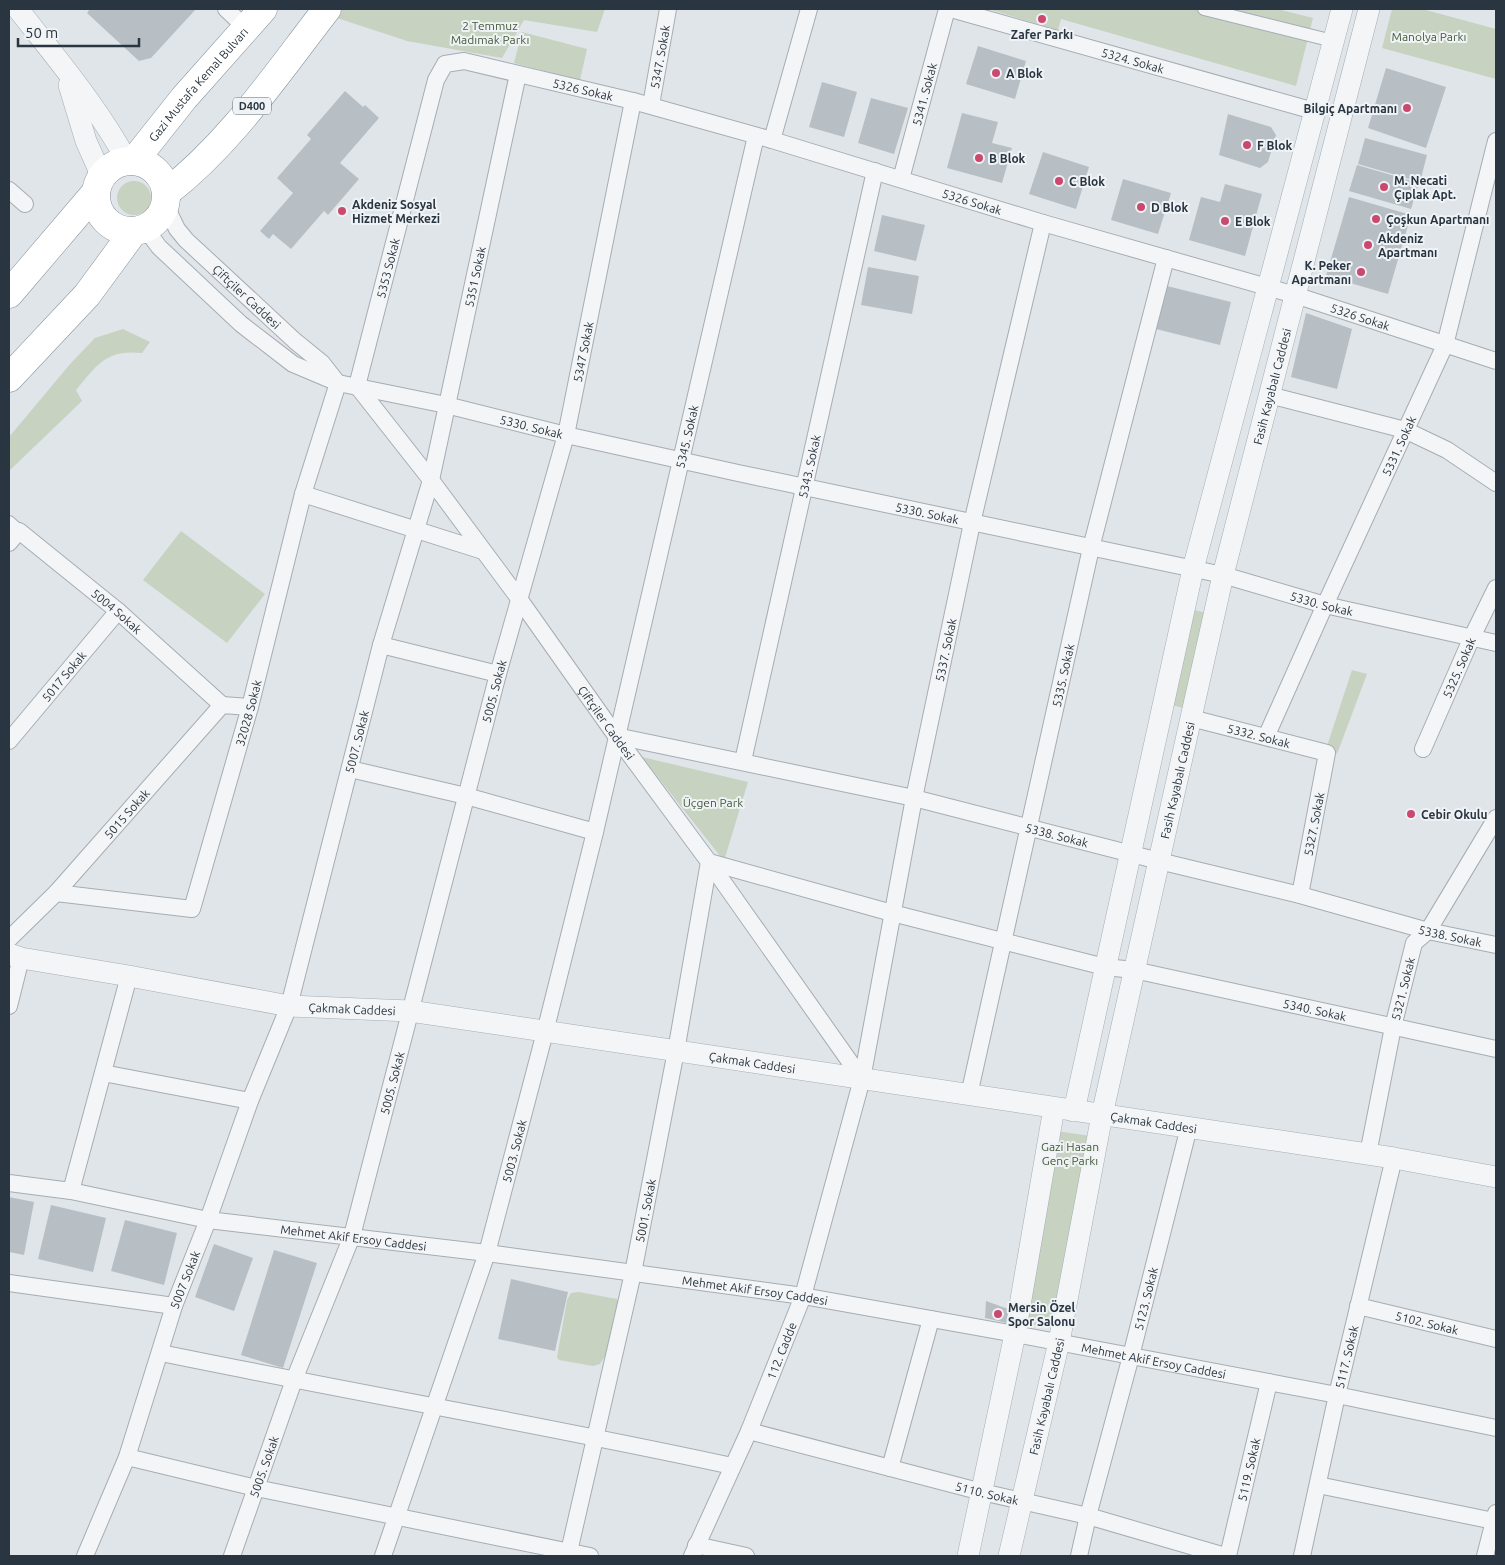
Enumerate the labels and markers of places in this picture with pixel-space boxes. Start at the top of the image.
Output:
marker: Zafer Parkı [1036,13,1048,25]
place label: Zafer Parkı [1011,28,1073,41]
marker: A Blok [990,67,1002,79]
place label: A Blok [1006,67,1043,80]
place label: Bilgiç Apartmanı [1303,102,1397,117]
marker: Bilgiç Apartmanı [1401,102,1413,114]
marker: F Blok [1241,139,1253,151]
place label: F Blok [1257,139,1292,152]
marker: B Blok [973,152,985,164]
place label: B Blok [989,152,1026,165]
place label: M. Necati Çıplak Apt. [1394,174,1456,203]
marker: C Blok [1053,175,1065,187]
place label: C Blok [1069,175,1105,188]
marker: M. Necati Çıplak Apt. [1378,181,1390,193]
place label: Akdeniz Sosyal Hizmet Merkezi [352,198,440,225]
marker: D Blok [1135,201,1147,213]
place label: D Blok [1151,201,1188,214]
marker: Akdeniz Sosyal Hizmet Merkezi [336,205,348,217]
marker: Çoşkun Apartmanı [1370,213,1382,225]
place label: Çoşkun Apartmanı [1386,213,1489,228]
marker: E Blok [1219,215,1231,227]
place label: E Blok [1235,215,1271,228]
place label: Akdeniz Apartmanı [1378,232,1437,259]
marker: Akdeniz Apartmanı [1362,239,1374,251]
place label: K. Peker Apartmanı [1292,259,1351,286]
marker: K. Peker Apartmanı [1355,266,1367,278]
marker: Cebir Okulu [1405,808,1417,820]
place label: Cebir Okulu [1421,808,1488,821]
place label: Mersin Özel Spor Salonu [1008,1300,1075,1328]
marker: Mersin Özel Spor Salonu [992,1308,1004,1320]

